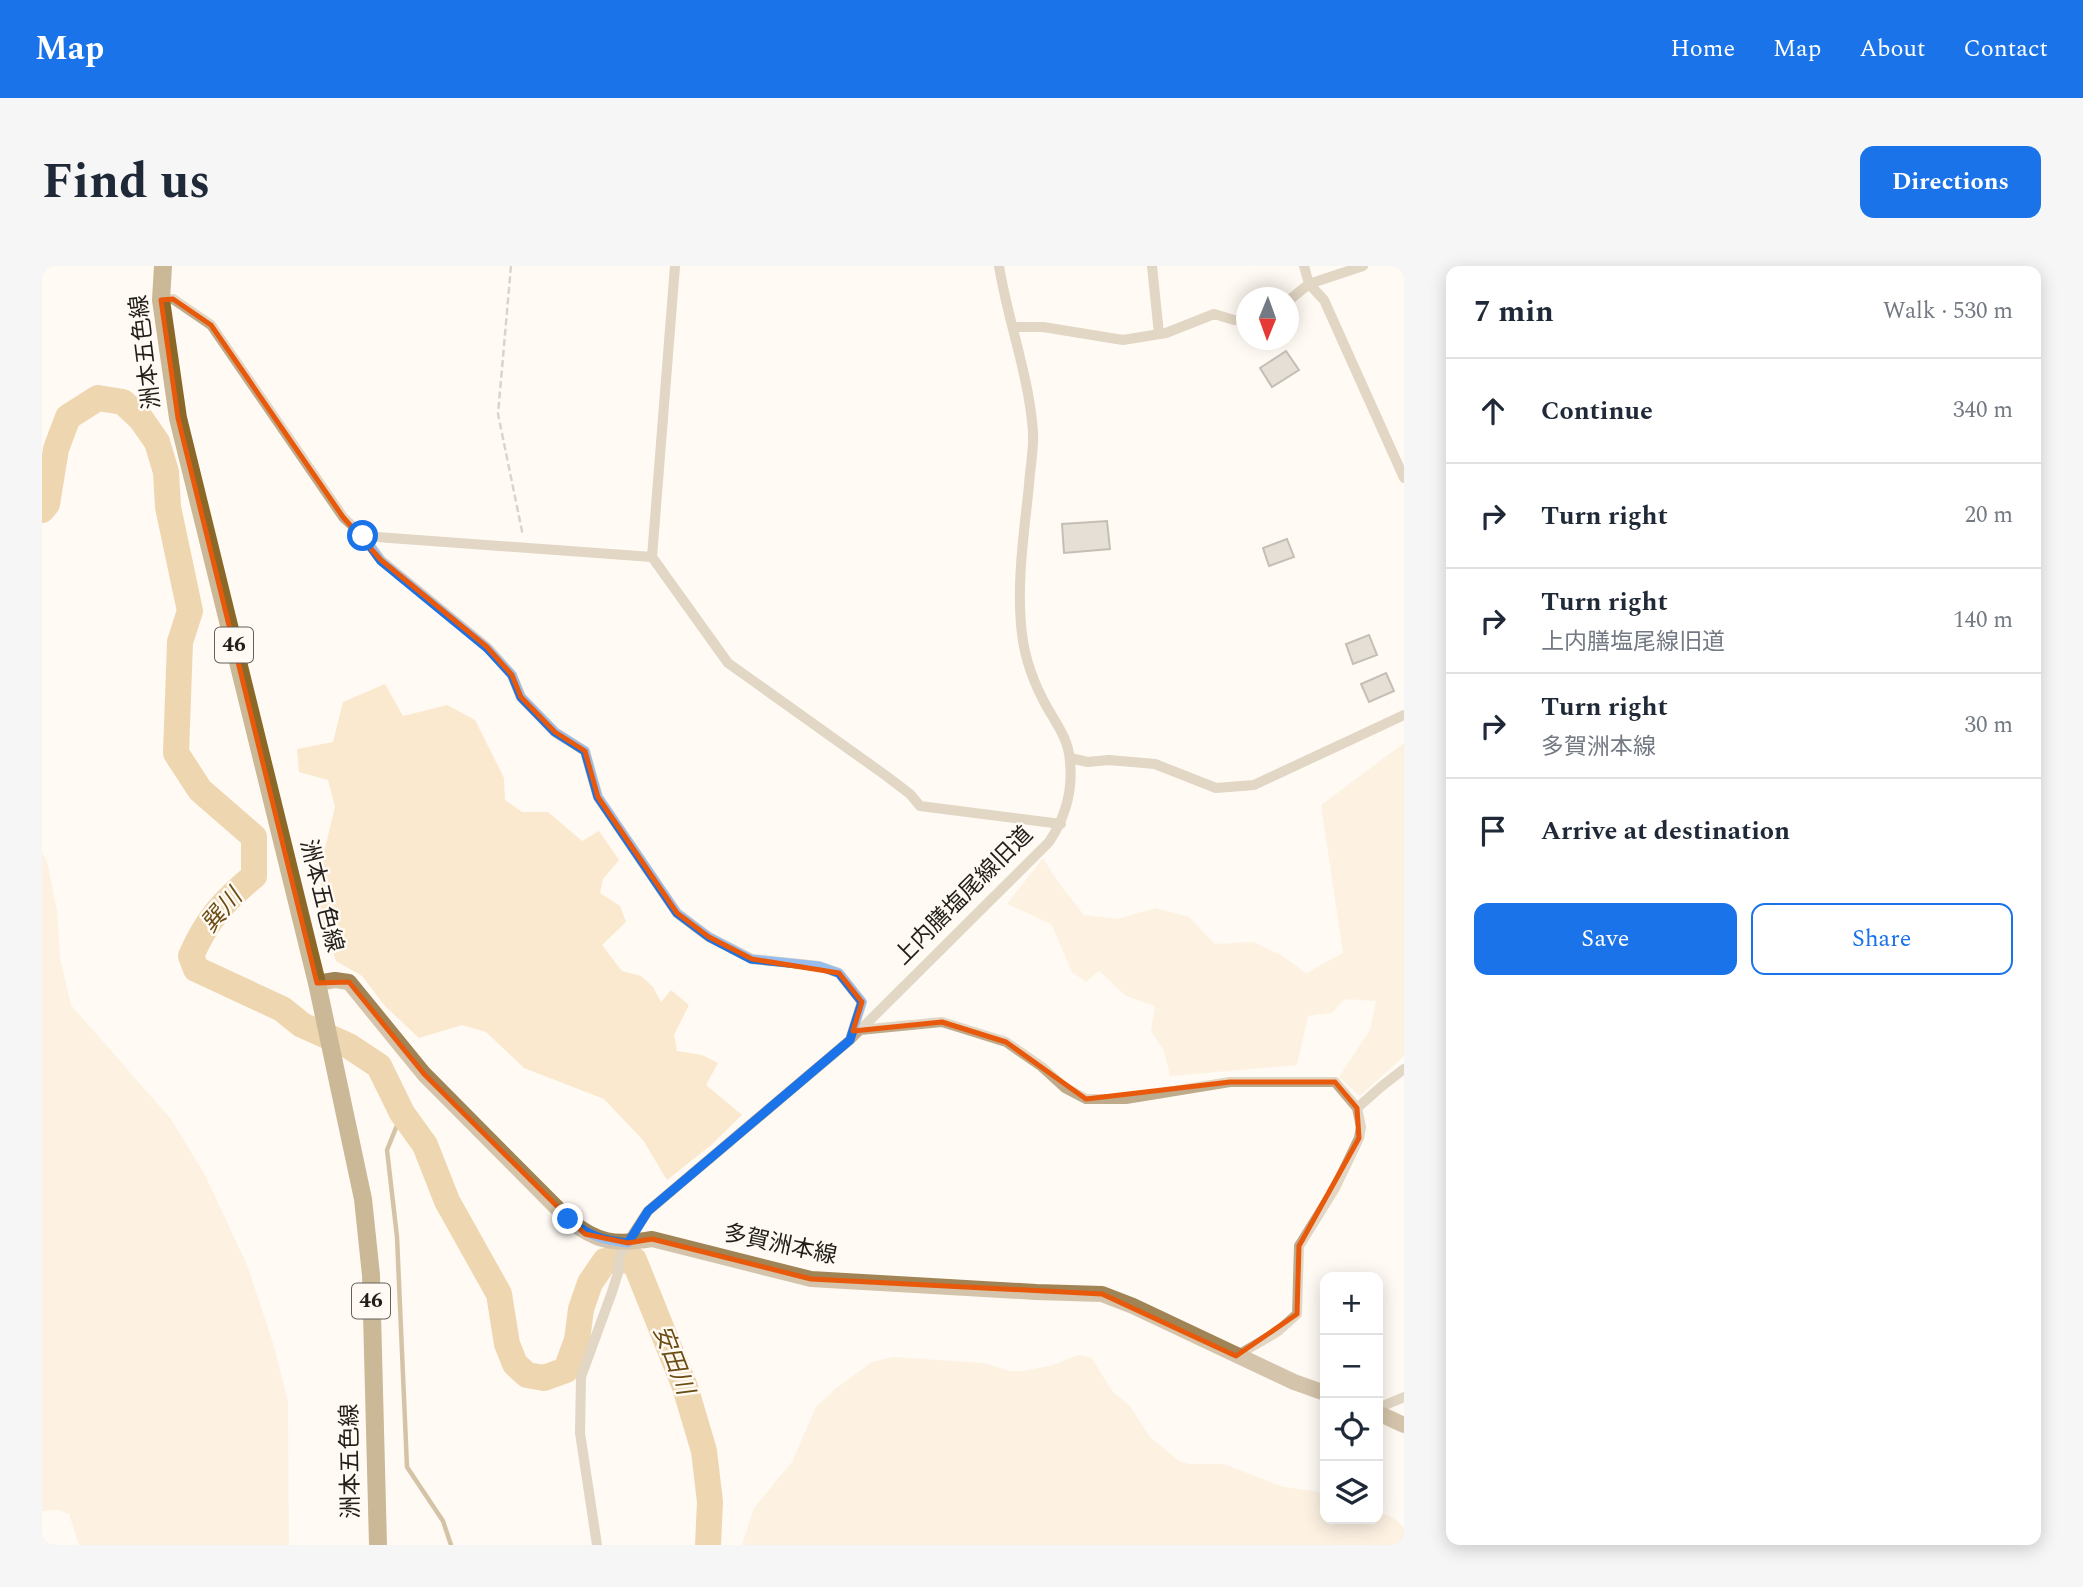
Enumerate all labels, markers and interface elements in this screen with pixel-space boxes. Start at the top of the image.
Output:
text: Map [35,24,104,74]
text: Home [1670,31,1735,67]
text: Map [1773,31,1821,67]
text: About [1859,31,1925,67]
text: Contact [1963,31,2048,67]
text: Find us [42,145,210,220]
button: Directions [1860,146,2041,218]
north arrow [1236,287,1299,350]
text: 7 min [1474,289,1554,335]
street label: 洲本五色線 [122,293,170,411]
text: Walk · 530 m [1883,294,2013,329]
text: Continue [1541,391,1653,431]
icon: ahead [1474,392,1512,430]
text: 340 m [1953,393,2013,428]
text: Turn right [1541,496,1668,536]
icon: right [1474,497,1512,535]
text: 20 m [1964,498,2013,533]
route start [347,520,378,551]
text: Turn right [1541,582,1668,622]
icon: right [1474,602,1512,640]
text: 140 m [1953,603,2013,638]
text: 上内膳塩尾線旧道 [1541,625,1725,660]
road number: 46 [215,628,253,662]
text: Turn right [1541,687,1668,727]
icon: right [1474,707,1512,745]
text: 30 m [1964,708,2013,743]
text: 多賀洲本線 [1541,730,1656,765]
text: Arrive at destination [1541,811,1790,851]
icon: arrive [1474,812,1512,850]
street label: 上内膳塩尾線旧道 [887,819,1041,973]
street label: 洲本五色線 [290,836,352,956]
water label: 巽川 [193,879,253,941]
button: Save [1474,903,1737,975]
button: Share [1751,903,2013,975]
route end [552,1203,583,1234]
street label: 多賀洲本線 [720,1216,840,1274]
map controls [1320,1272,1383,1524]
button: + [1320,1272,1383,1335]
road number: 46 [352,1284,390,1318]
water label: 安田川 [643,1320,704,1403]
button: − [1320,1335,1383,1398]
button: locate [1320,1398,1383,1461]
street label: 洲本五色線 [332,1403,370,1519]
button: layers [1320,1461,1383,1524]

